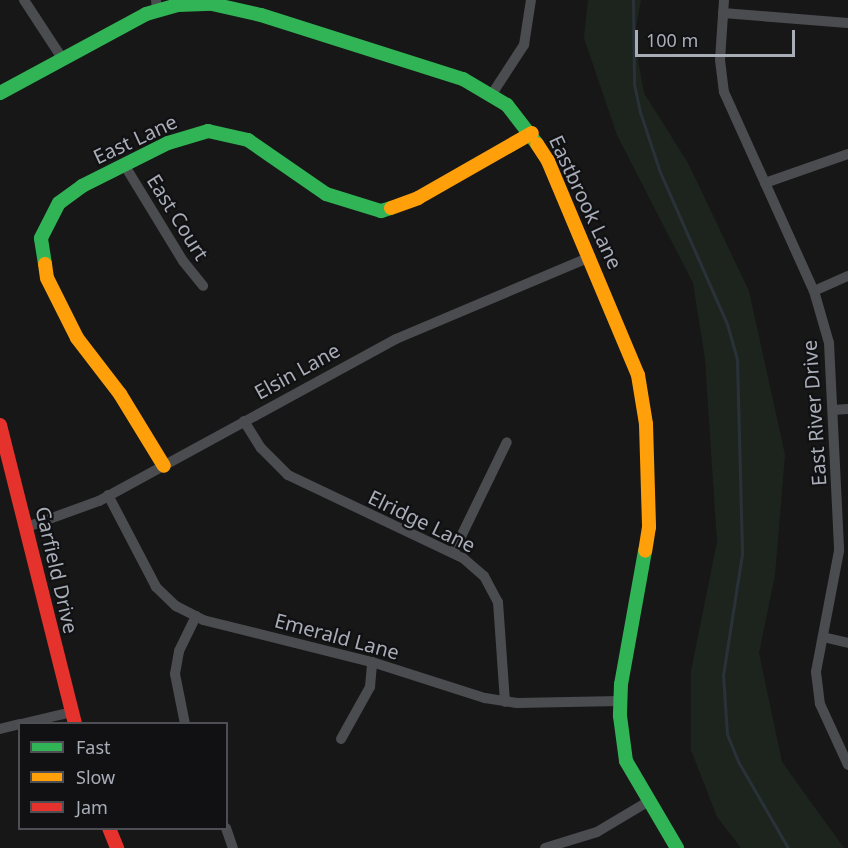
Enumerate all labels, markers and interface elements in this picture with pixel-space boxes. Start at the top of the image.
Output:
scale bar [638,18,798,56]
text: 100 m [646,28,698,52]
street label: East Lane [89,109,181,169]
street label: Eastbrook Lane [545,131,627,273]
street label: East Court [142,170,214,264]
street label: Elsin Lane [250,338,344,404]
street label: East River Drive [797,339,831,487]
street label: Elridge Lane [365,485,479,557]
street label: Garfield Drive [31,504,83,636]
street label: Emerald Lane [272,608,402,664]
legend [18,722,228,830]
text: Fast [76,735,111,759]
text: Slow [76,765,115,789]
text: Jam [76,795,108,819]

